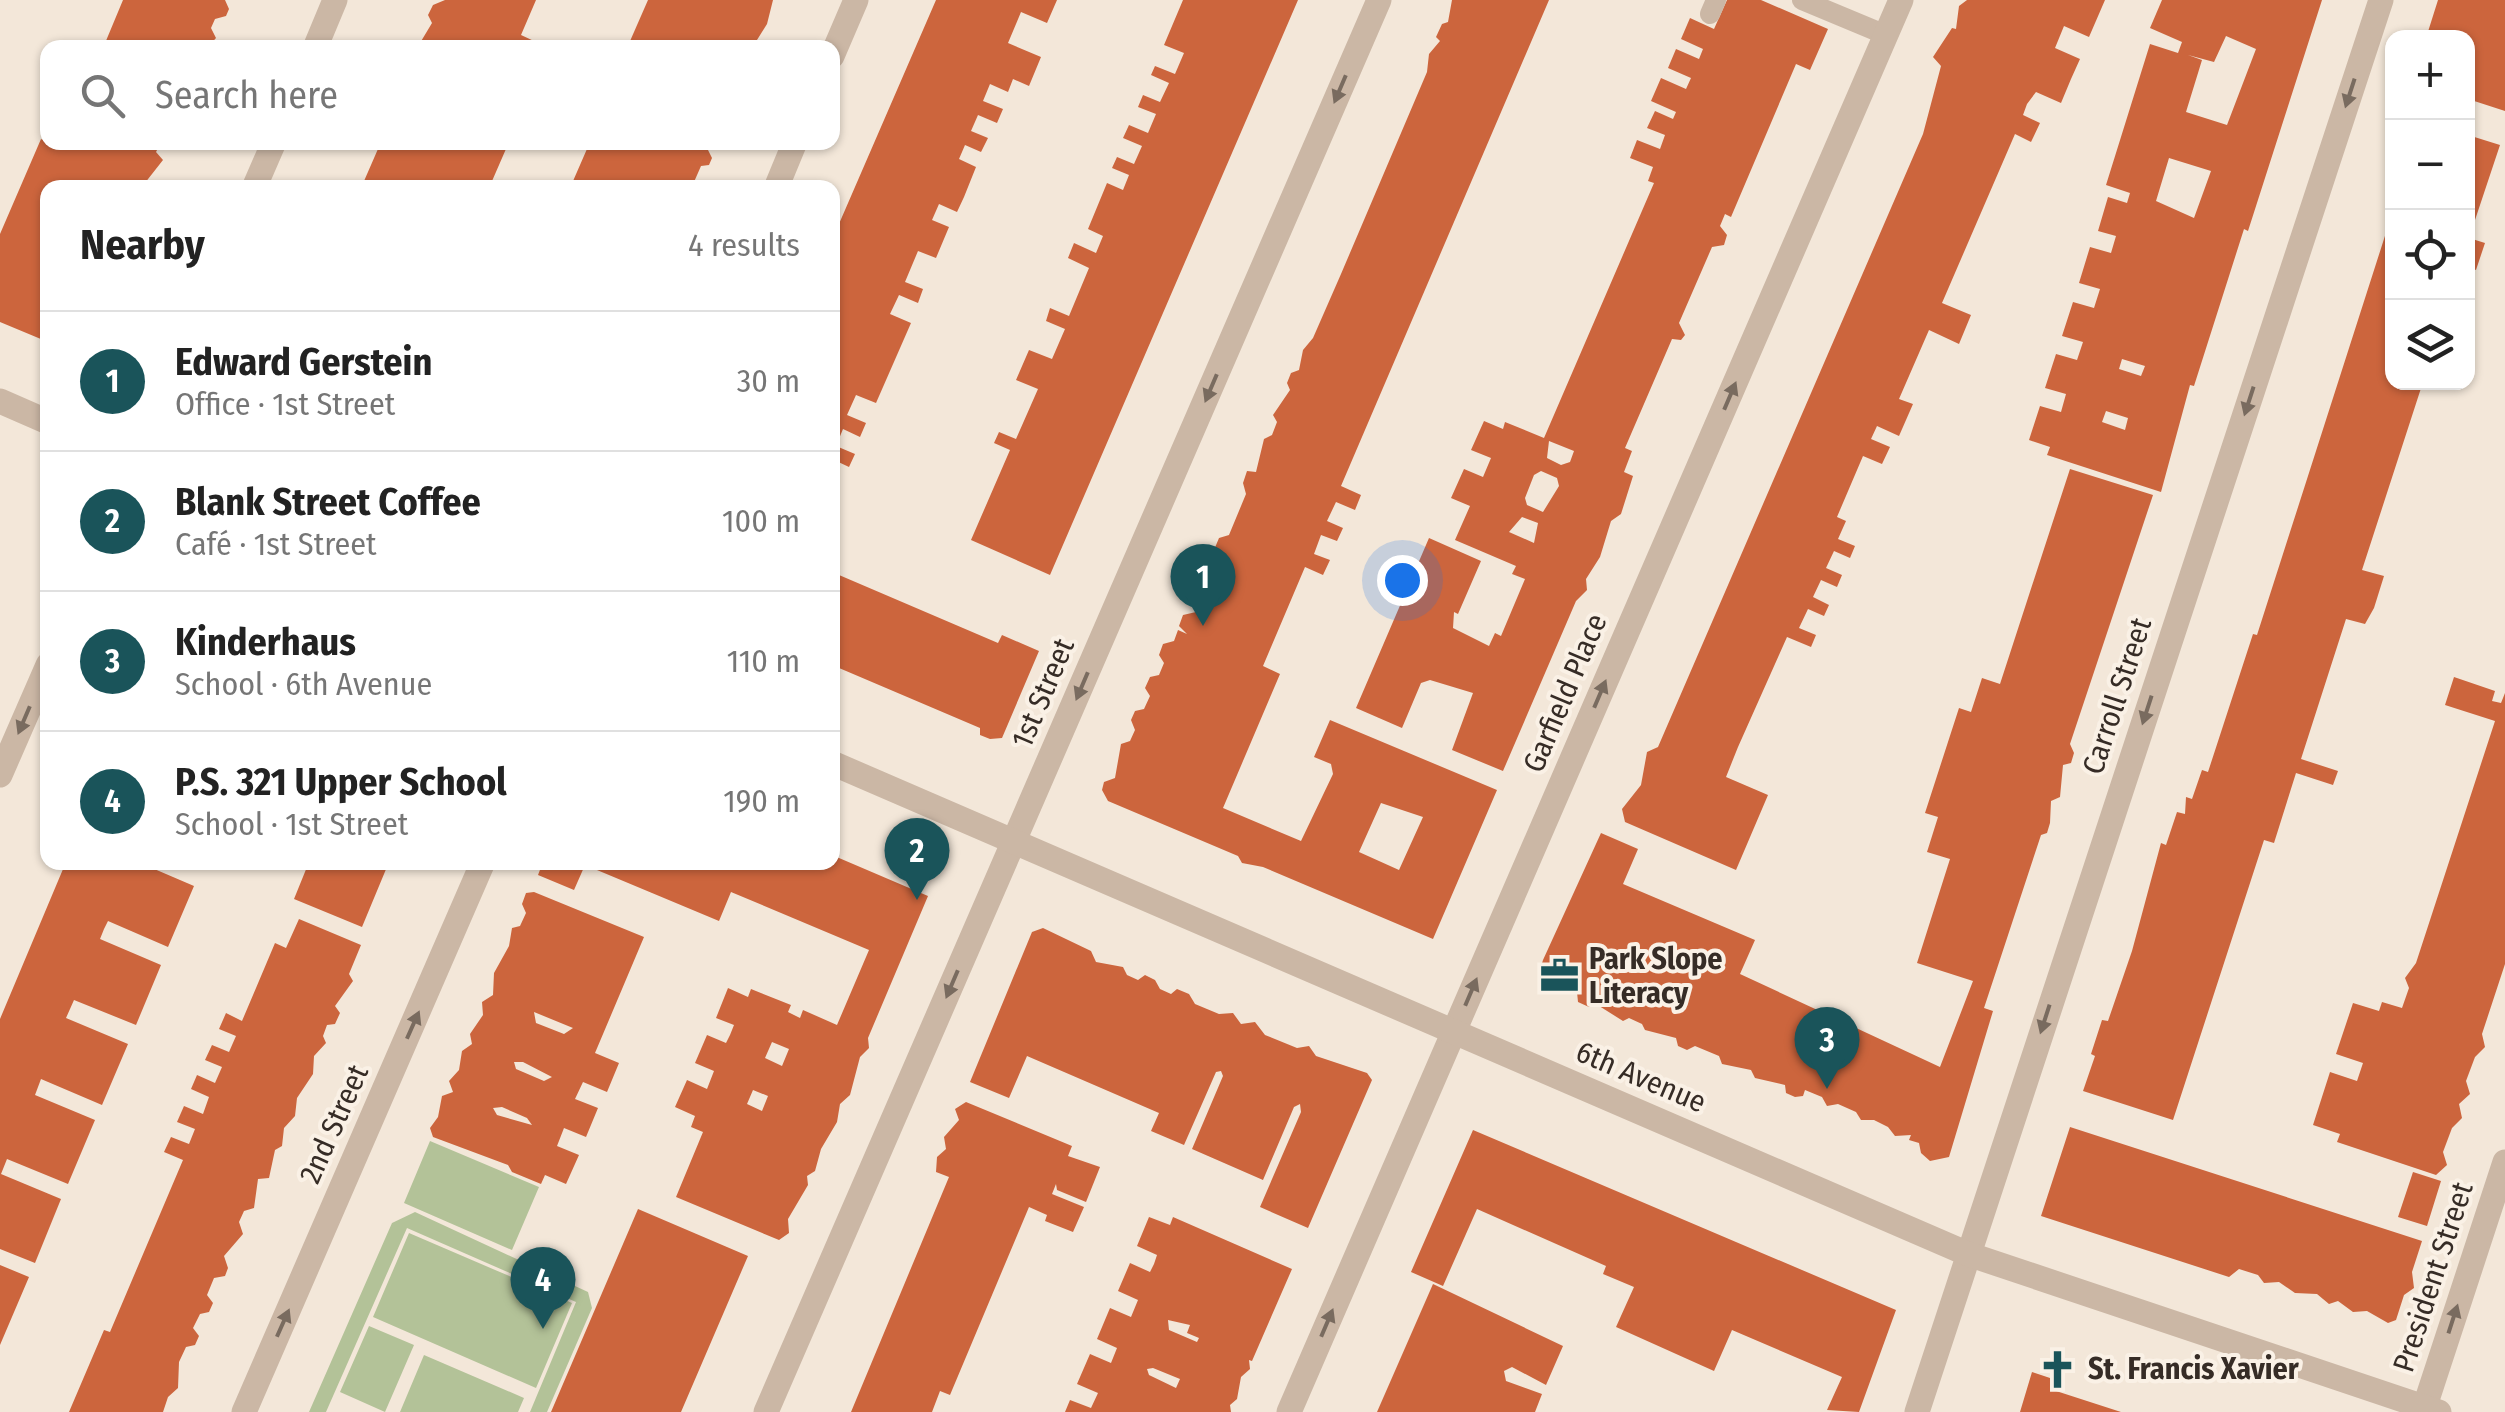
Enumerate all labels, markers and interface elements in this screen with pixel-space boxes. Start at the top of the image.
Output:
map controls [2385,30,2475,390]
button: + [2385,30,2475,120]
search box [40,40,840,150]
icon: search [75,68,130,123]
text: Search here [155,72,338,118]
one-way arrow [1332,75,1348,104]
one-way arrow [2342,78,2357,108]
button: − [2385,120,2475,210]
button: locate [2385,210,2475,300]
text: Nearby [80,220,205,270]
text: 4 results [688,226,800,264]
button: layers [2385,300,2475,390]
text: Edward Gerstein [175,339,432,385]
text: 1 [106,362,119,400]
text: 30 m [737,362,800,400]
one-way arrow [1203,373,1219,403]
one-way arrow [1722,381,1738,411]
text: Office · 1st Street [175,385,395,423]
one-way arrow [2240,387,2255,417]
text: Blank Street Coffee [175,479,481,525]
text: 2 [105,502,120,540]
text: 100 m [722,502,800,540]
text: Café · 1st Street [175,525,377,563]
pin: 1 [1170,544,1236,626]
your location [1377,555,1428,606]
street label: Garfield Place [1515,608,1615,778]
street label: Carroll Street [2075,613,2159,779]
text: Kinderhaus [175,619,356,665]
street label: 1st Street [1004,633,1082,753]
text: 3 [105,642,120,680]
text: 110 m [727,642,800,680]
text: School · 6th Avenue [175,665,432,703]
one-way arrow [1074,671,1090,701]
one-way arrow [1592,679,1608,709]
one-way arrow [2138,695,2153,725]
one-way arrow [16,705,32,735]
text: P.S. 321 Upper School [175,759,507,805]
text: 4 [104,782,121,820]
text: 190 m [723,782,800,820]
text: School · 1st Street [175,805,408,843]
pin: 2 [884,818,950,900]
place label: Park Slope Literacy [1589,941,1722,1011]
office icon: Park Slope Literacy [1538,955,1580,997]
one-way arrow [944,969,960,999]
one-way arrow [1463,977,1479,1007]
one-way arrow [2037,1004,2052,1034]
pin: 3 [1794,1006,1860,1089]
one-way arrow [405,1010,421,1040]
street label: 6th Avenue [1571,1034,1711,1120]
street label: 2nd Street [292,1059,376,1189]
street label: President Street [2385,1177,2481,1376]
pin: 4 [510,1246,576,1329]
one-way arrow [2447,1304,2462,1334]
one-way arrow [1320,1307,1336,1337]
one-way arrow [275,1308,291,1338]
church icon: St. Francis Xavier [2037,1348,2079,1390]
place label: St. Francis Xavier [2088,1351,2300,1387]

